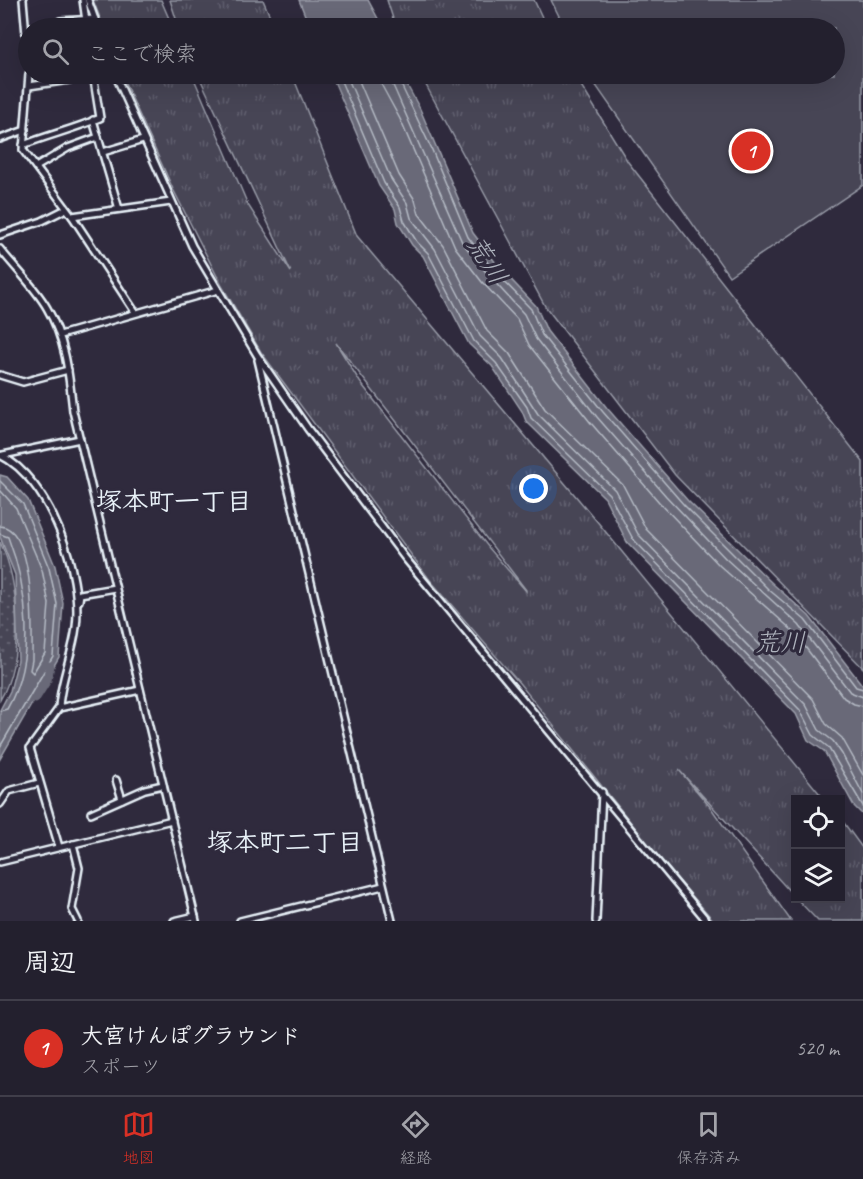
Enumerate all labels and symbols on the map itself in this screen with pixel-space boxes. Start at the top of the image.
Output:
pin: 1 [732,128,771,174]
water label: 荒川 [459,229,515,291]
your location [519,474,548,503]
district label: 塚本町一丁目 [96,485,252,518]
water label: 荒川 [754,626,806,659]
district label: 塚本町二丁目 [207,826,363,859]

